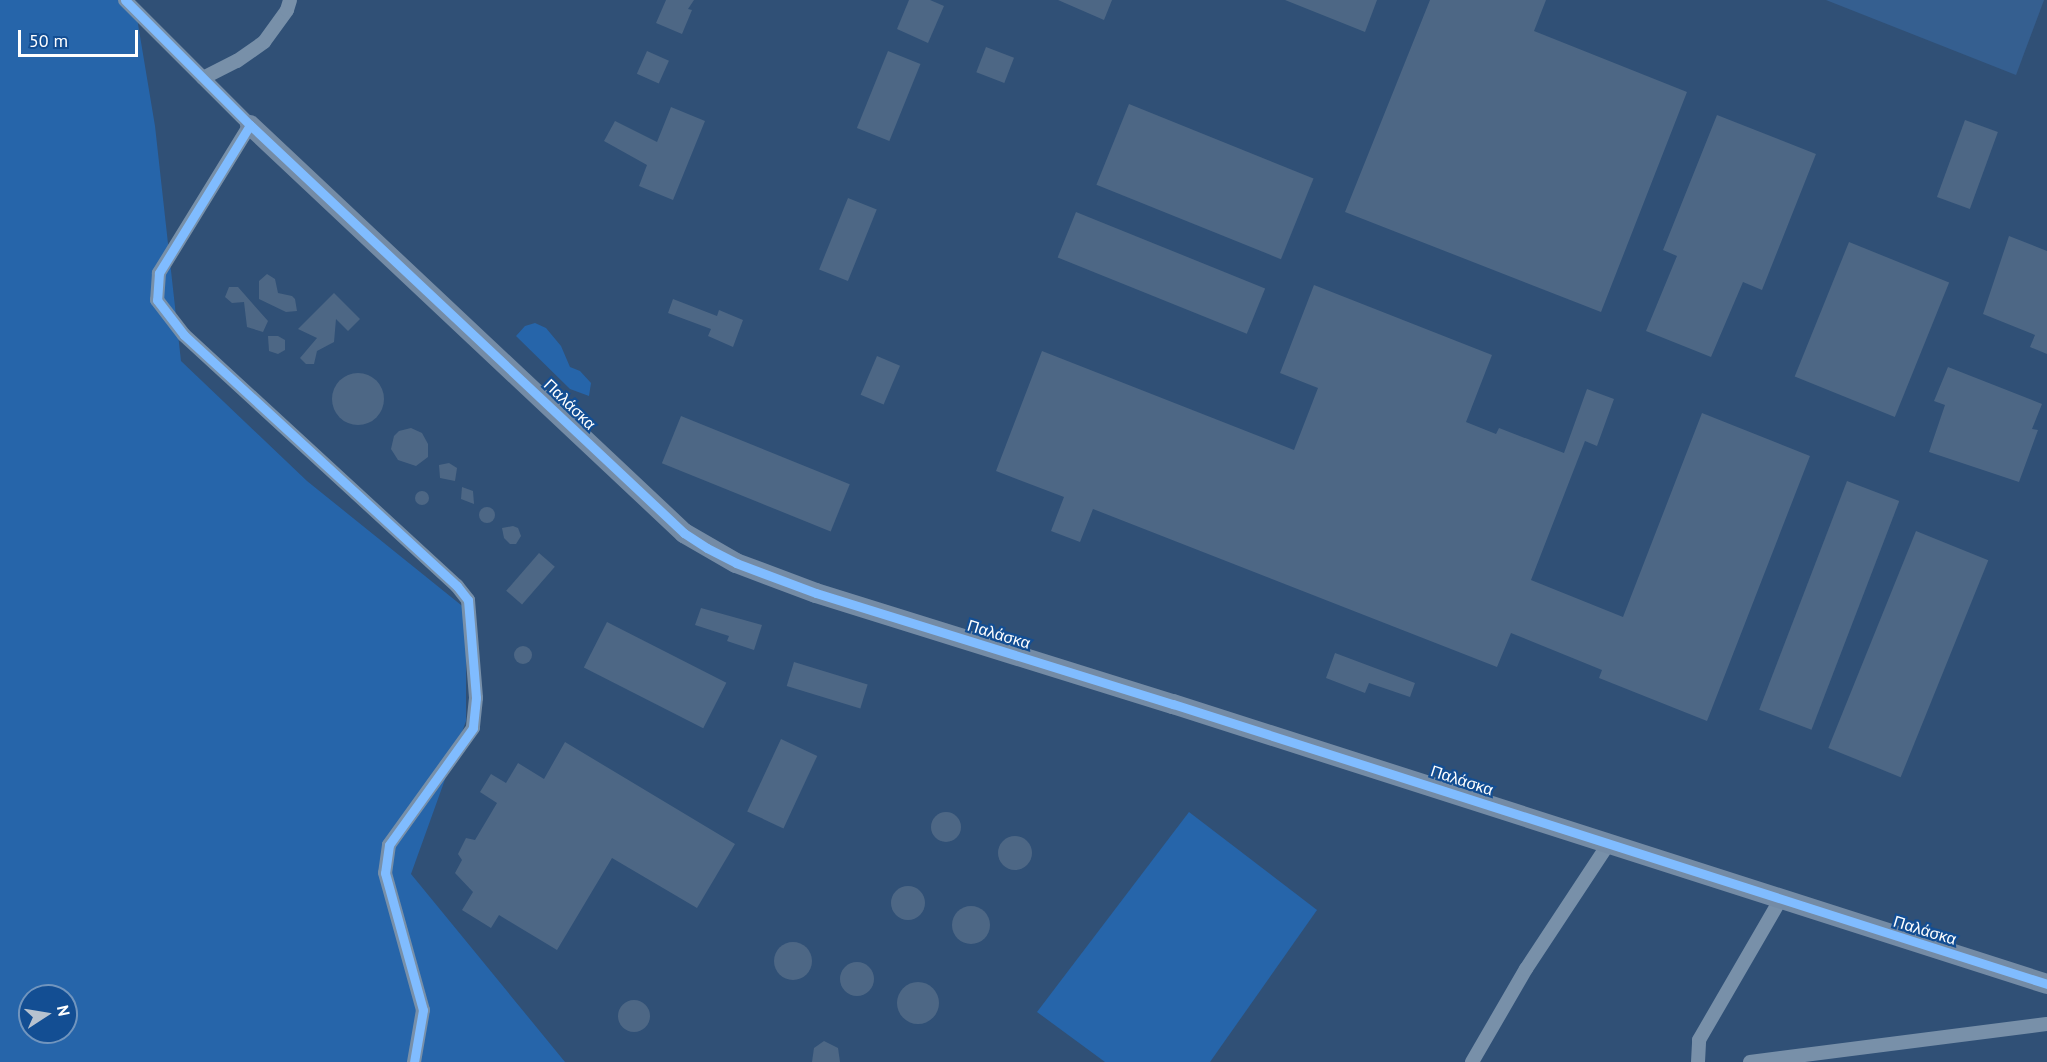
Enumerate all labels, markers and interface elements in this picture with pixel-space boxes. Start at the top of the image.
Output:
scale bar [21,18,141,56]
text: 50 m [29,29,68,52]
street label: Παλάσκα [540,375,600,433]
street label: Παλάσκα [965,615,1033,653]
street label: Παλάσκα [1428,761,1496,799]
street label: Παλάσκα [1891,911,1959,949]
north arrow [18,984,78,1044]
text: N [53,1003,75,1018]

